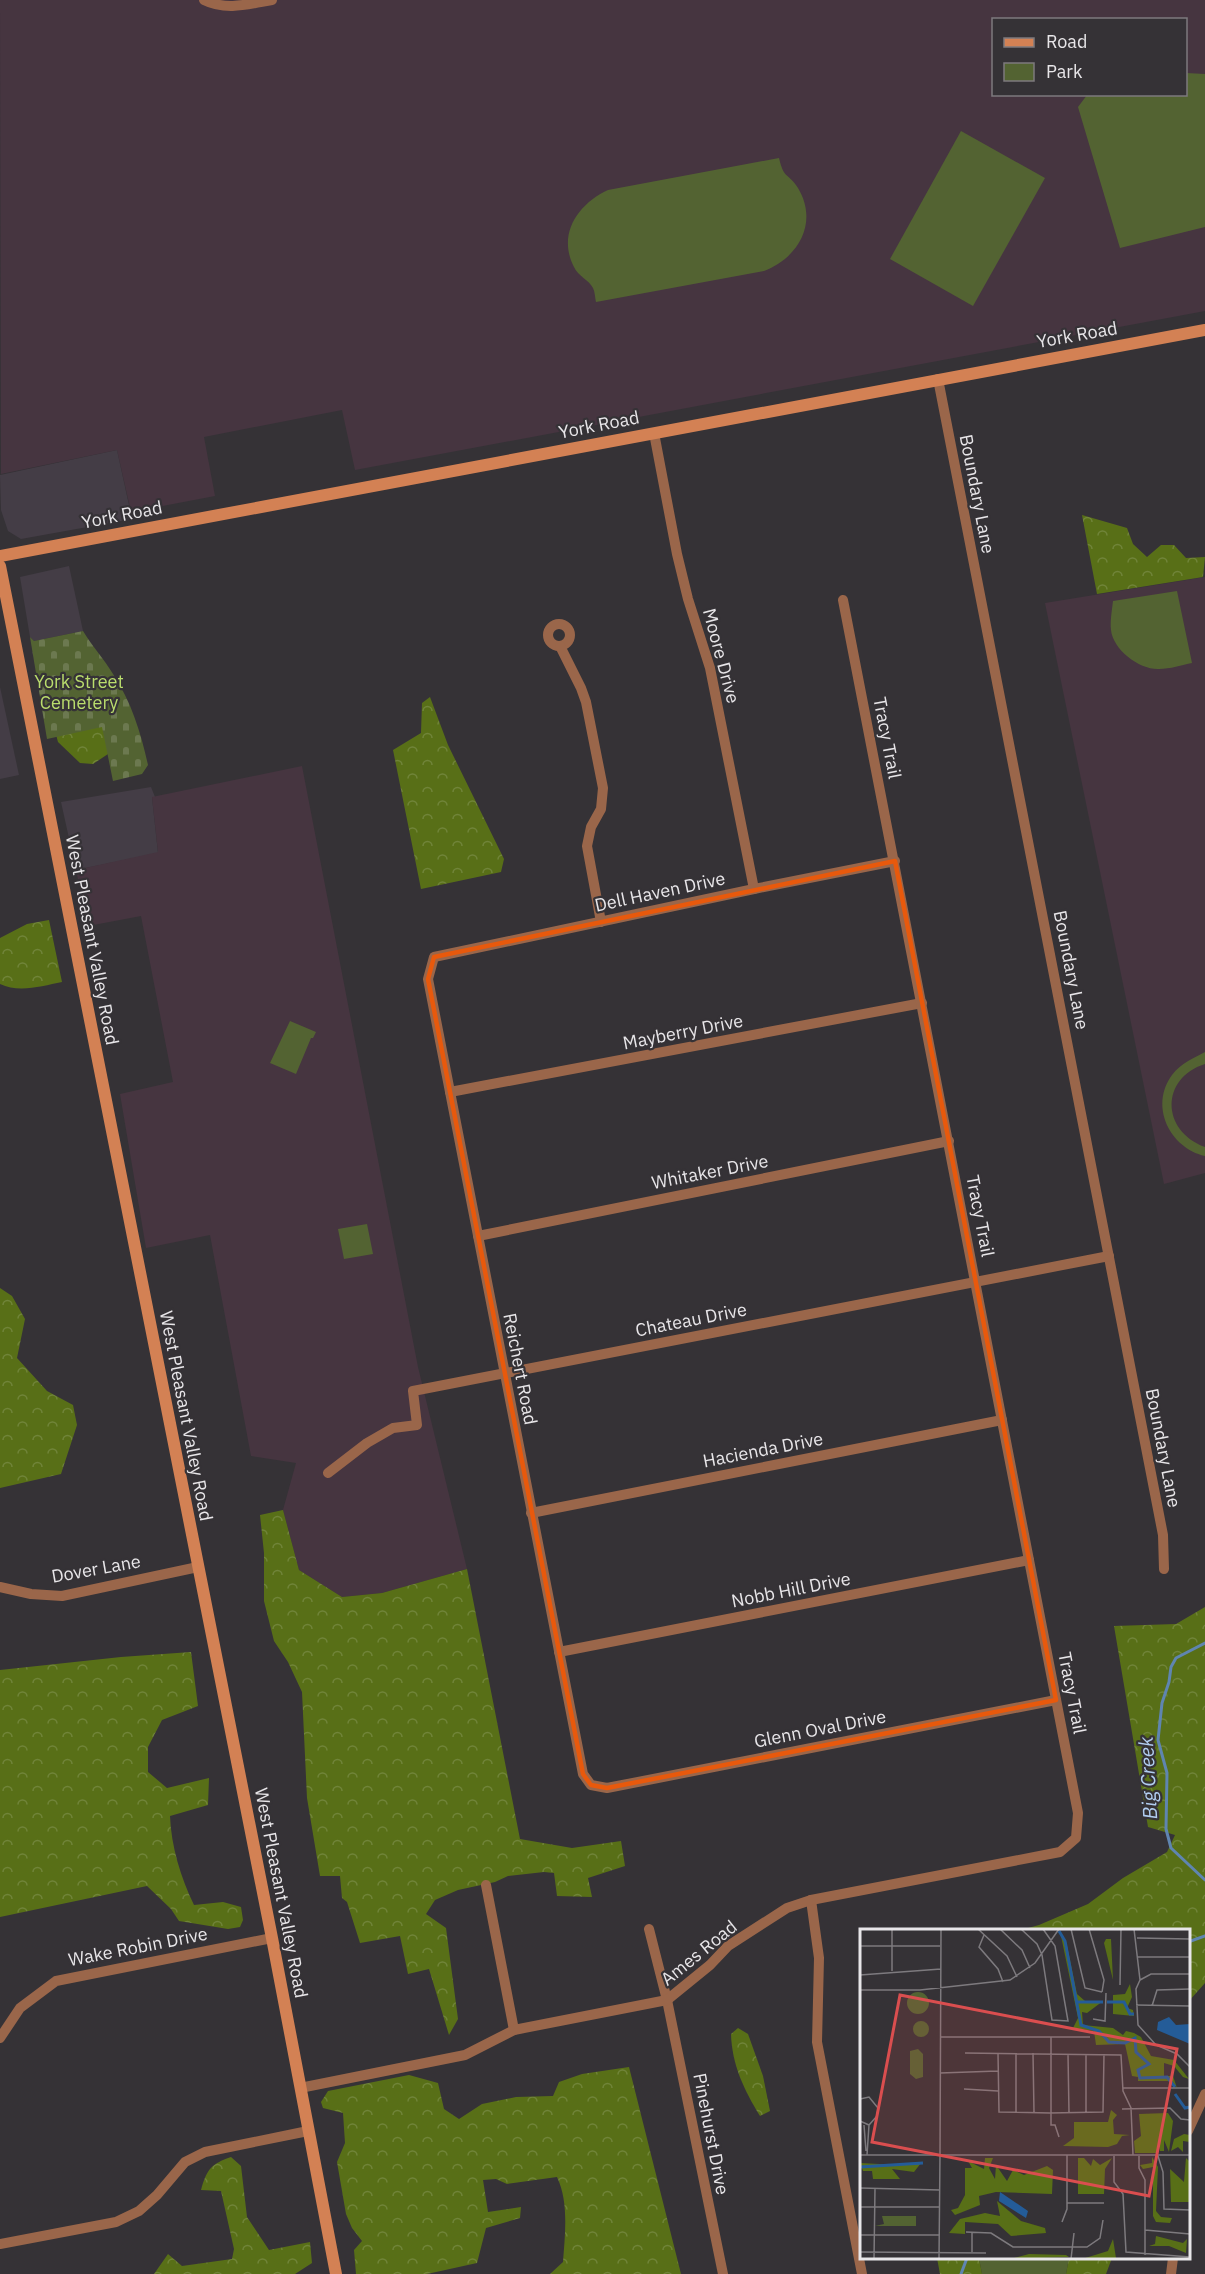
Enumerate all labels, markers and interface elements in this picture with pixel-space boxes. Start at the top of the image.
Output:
legend [992,18,1187,96]
text: Road [1046,30,1087,53]
text: Park [1046,60,1083,83]
street label: York Road [1035,316,1119,353]
street label: York Road [557,405,641,444]
street label: Boundary Lane [955,432,1000,556]
street label: York Road [80,495,164,534]
street label: Moore Drive [698,606,745,706]
park label: York Street Cemetery [34,670,124,714]
street label: Tracy Trail [868,695,907,781]
street label: West Pleasant Valley Road [61,833,124,1047]
street label: Dell Haven Drive [592,866,727,917]
street label: Boundary Lane [1049,908,1094,1032]
street label: Mayberry Drive [621,1009,745,1054]
street label: Whitaker Drive [650,1149,770,1194]
street label: Tracy Trail [961,1173,1000,1259]
street label: Chateau Drive [633,1297,749,1342]
street label: West Pleasant Valley Road [155,1309,218,1523]
street label: Reichert Road [498,1311,543,1427]
street label: Boundary Lane [1141,1386,1186,1510]
street label: Hacienda Drive [701,1427,825,1472]
street label: Dover Lane [50,1549,142,1588]
street label: Nobb Hill Drive [729,1567,853,1612]
street label: Tracy Trail [1053,1650,1092,1736]
street label: Glenn Oval Drive [752,1704,888,1753]
water label: Big Creek [1132,1735,1163,1820]
street label: West Pleasant Valley Road [250,1786,313,2000]
street label: Ames Road [656,1915,741,1990]
street label: Wake Robin Drive [66,1922,210,1971]
inset map [860,1929,1190,2259]
street label: Pinehurst Drive [688,2071,735,2197]

